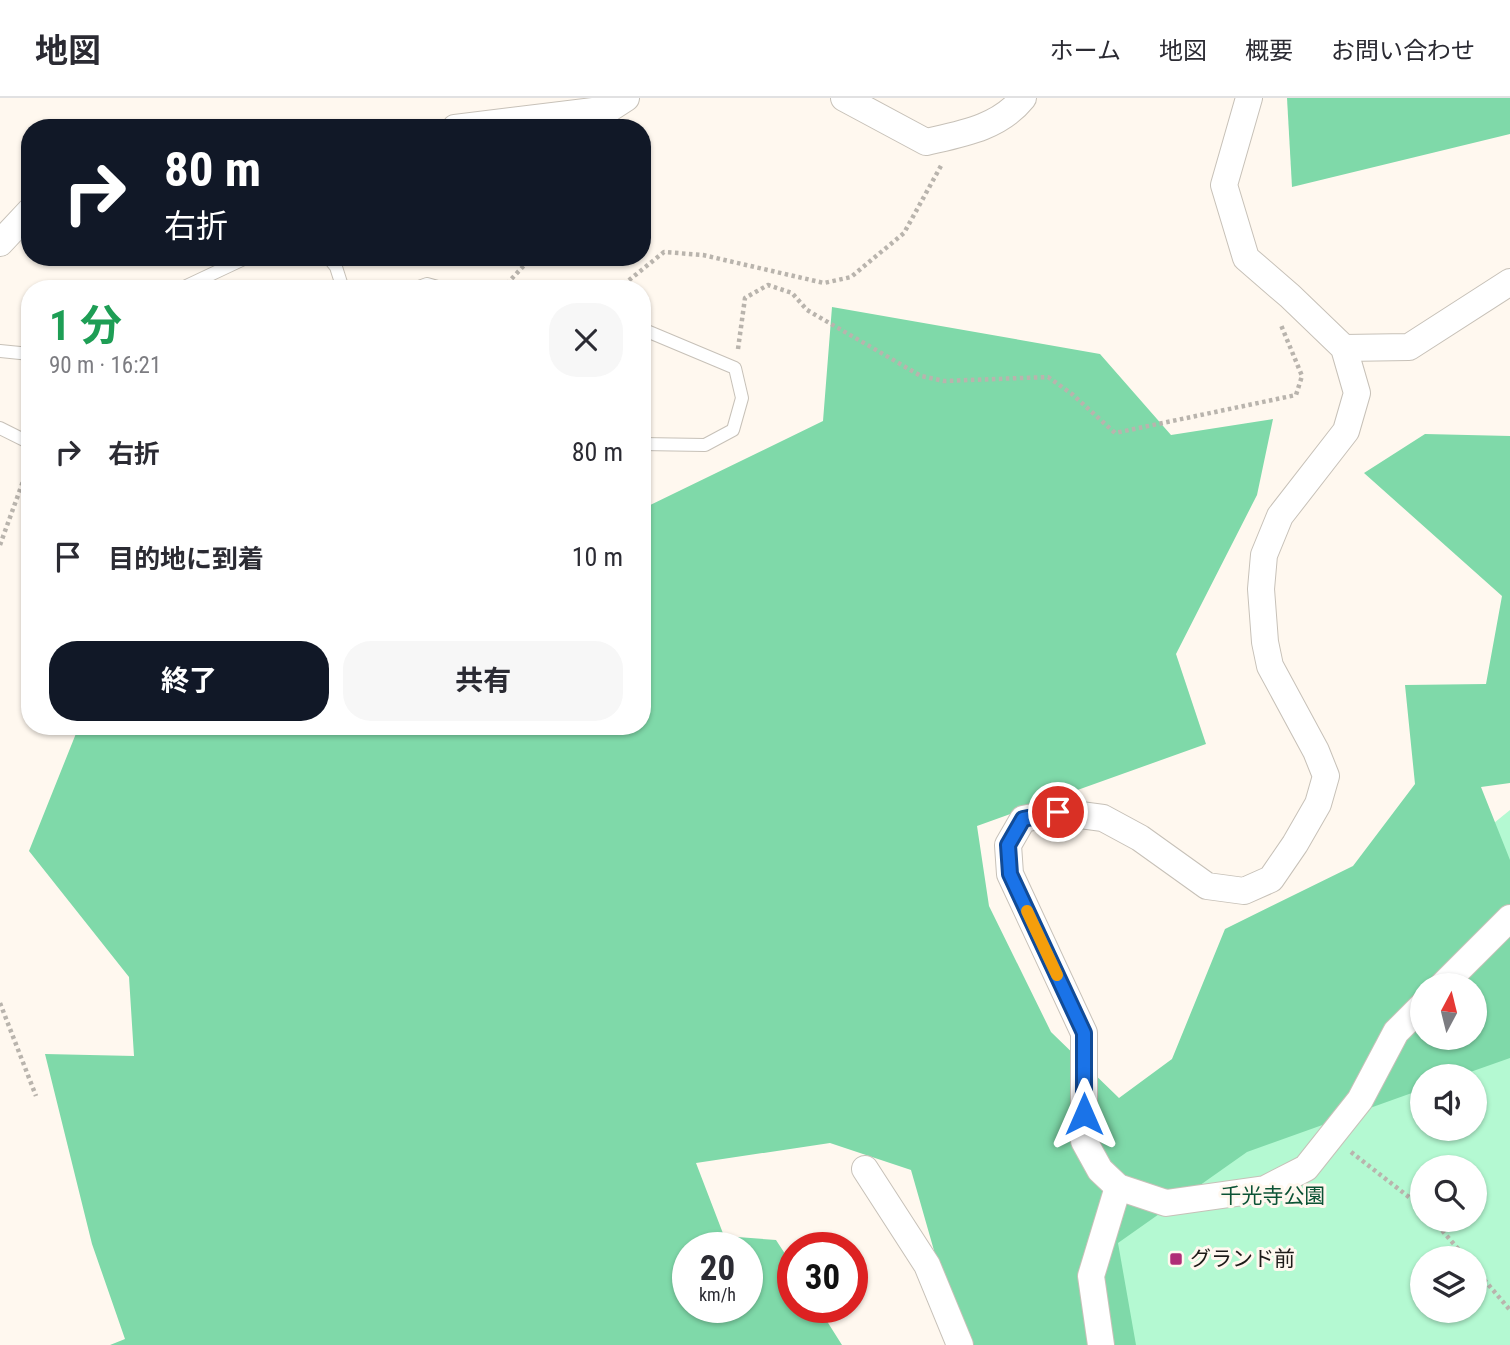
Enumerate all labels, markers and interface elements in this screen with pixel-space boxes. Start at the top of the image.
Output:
text: 地図 [35,31,101,70]
text: ホーム [1050,37,1121,65]
text: 地図 [1159,37,1207,65]
text: 概要 [1245,37,1293,65]
text: お問い合わせ [1331,37,1475,65]
text: 80 m [164,141,261,198]
icon: right [49,147,140,238]
text: 右折 [164,207,228,245]
text: 1 分 [49,301,122,350]
button: close [549,303,623,377]
text: 90 m · 16:21 [49,352,161,379]
icon: right [49,433,87,471]
text: 80 m [572,437,623,467]
text: 右折 [108,439,160,469]
icon: arrive [49,538,87,576]
text: 10 m [572,542,623,572]
text: 目的地に到着 [108,544,264,574]
button: 終了 [49,641,329,721]
button: 共有 [343,641,623,721]
pin [1028,782,1088,842]
icon: arrive [1039,793,1077,831]
north arrow [1410,973,1488,1050]
map controls [1410,973,1487,1323]
button: sound [1410,1064,1487,1141]
position arrow [1047,1077,1121,1151]
button: search [1410,1155,1487,1232]
park label: 千光寺公園 [1221,1184,1326,1208]
speed limit sign: 30 [777,1232,868,1323]
button: layers [1410,1246,1487,1323]
place label: グランド前 [1190,1247,1295,1271]
text: 20 [700,1248,735,1289]
marker: グランド前 [1168,1251,1184,1267]
text: km/h [699,1284,736,1305]

